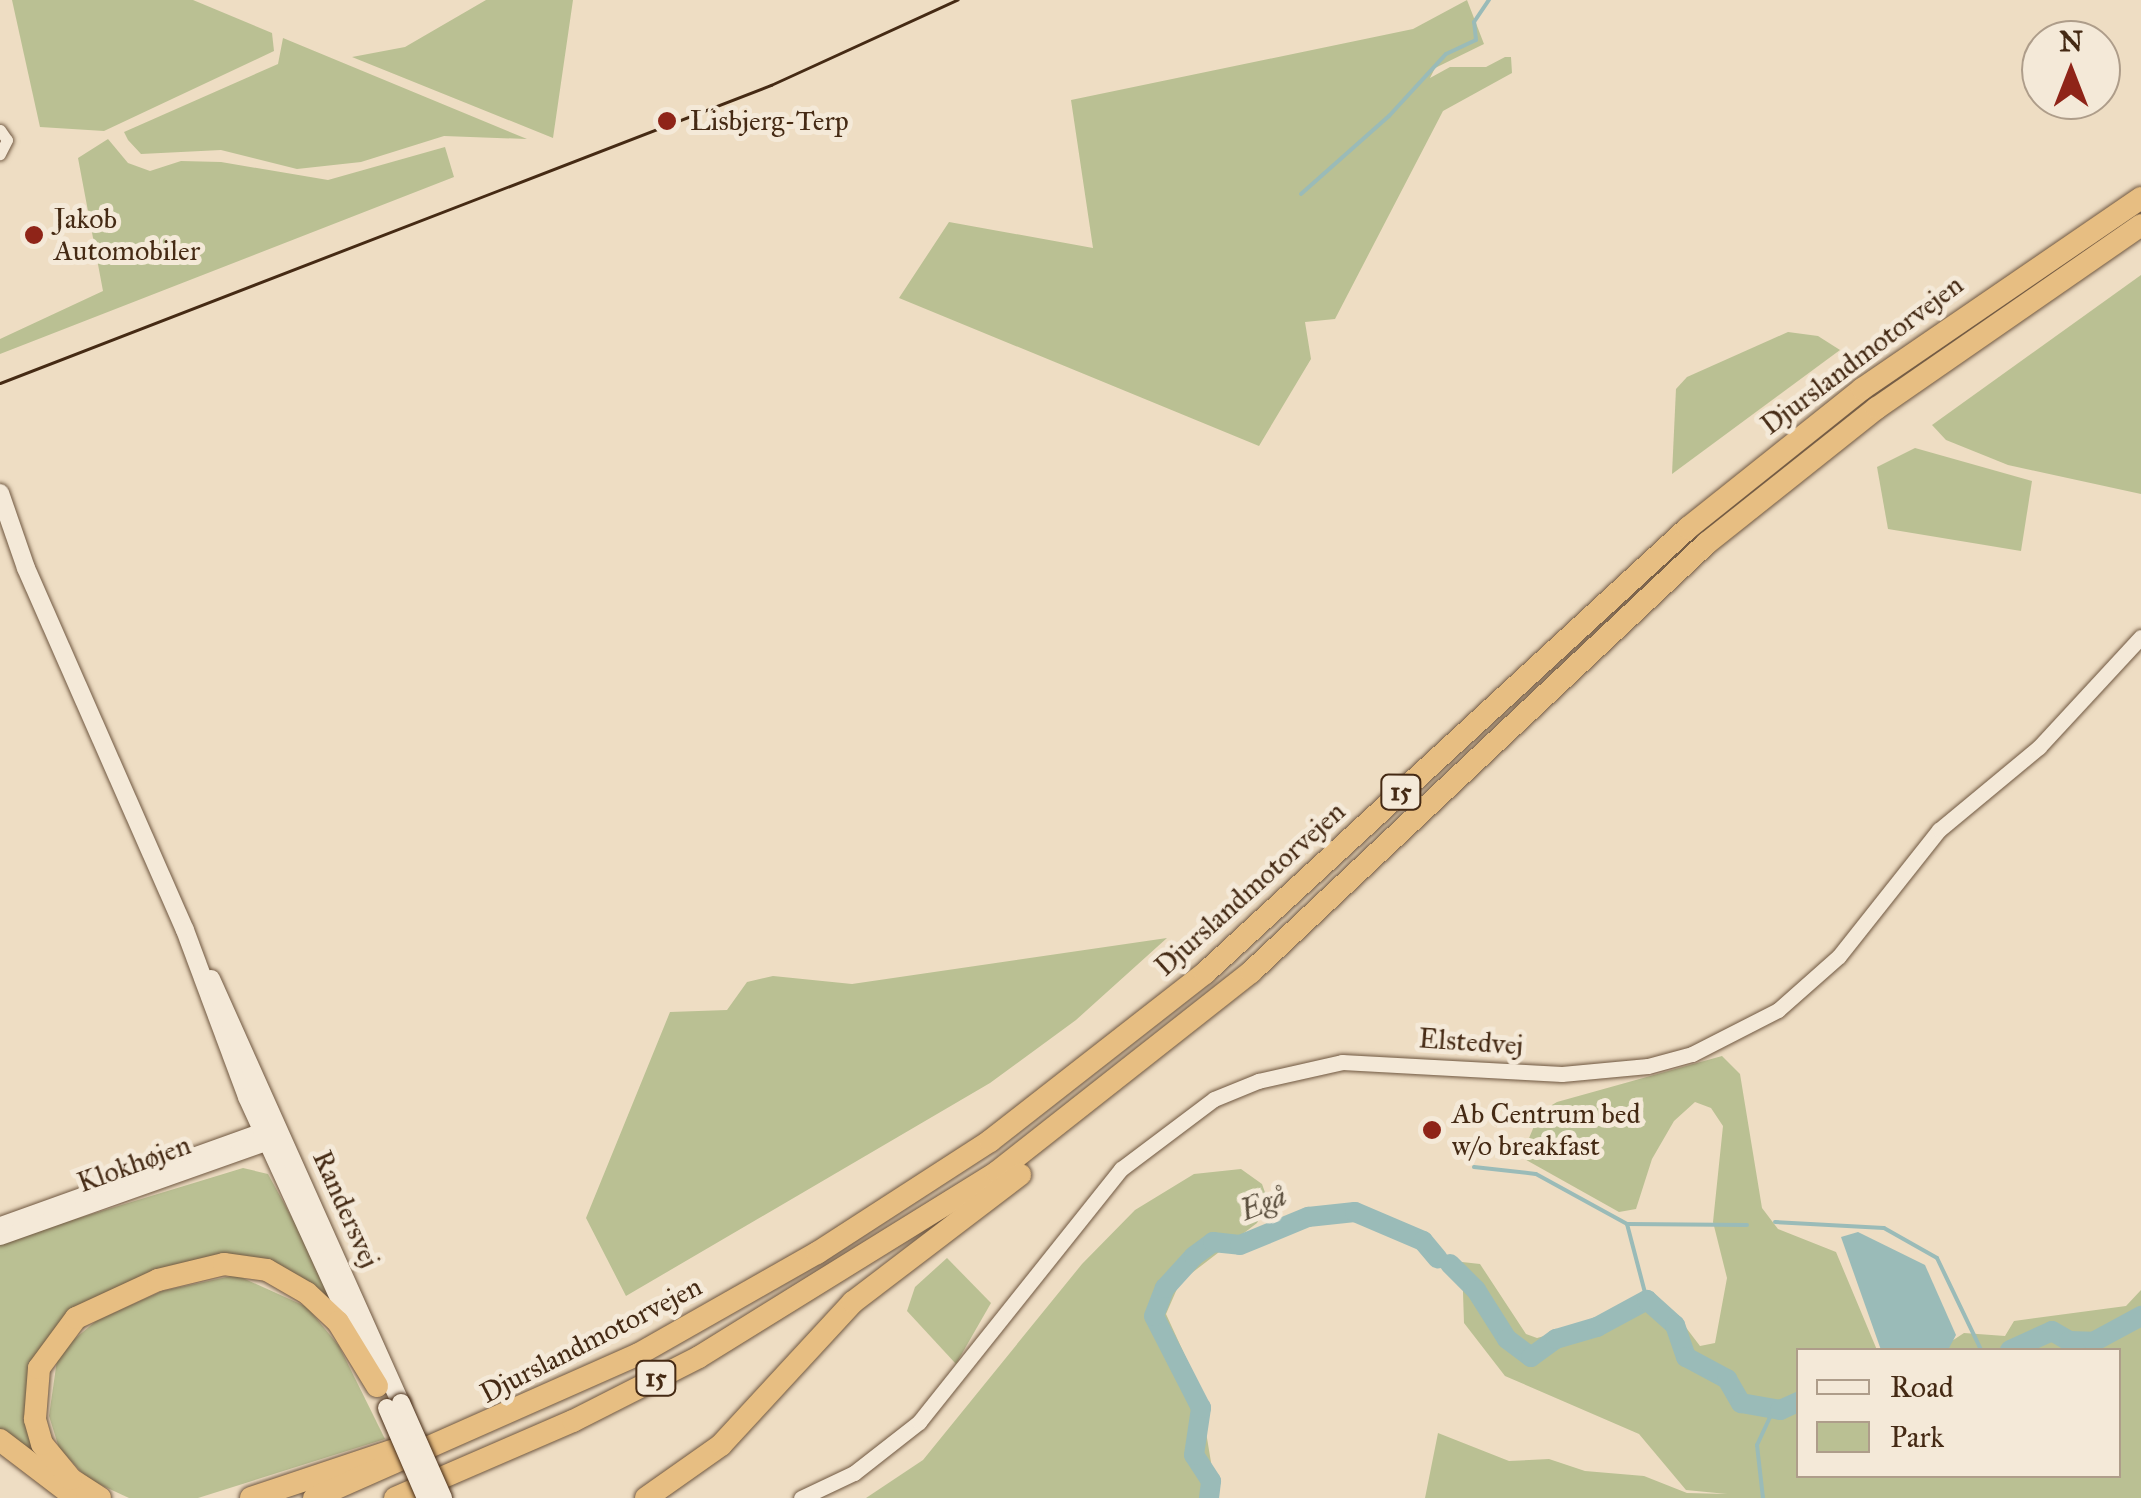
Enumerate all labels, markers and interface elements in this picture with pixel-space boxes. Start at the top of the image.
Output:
north arrow [2021,20,2121,120]
text: N [2059,24,2083,59]
place label: Lisbjerg-Terp [690,104,849,138]
marker: Lisbjerg-Terp [654,108,680,134]
place label: Jakob Automobiler [54,202,200,268]
marker: Jakob Automobiler [23,224,45,246]
street label: Djurslandmotorvejen [1754,268,1970,442]
road number: 15 [1378,772,1424,812]
street label: Djurslandmotorvejen [1148,795,1352,983]
street label: Elstedvej [1417,1022,1525,1062]
place label: Ab Centrum bed w/o breakfast [1452,1097,1641,1163]
marker: Ab Centrum bed w/o breakfast [1421,1119,1443,1141]
street label: Klokhøjen [73,1128,195,1200]
street label: Randersvej [305,1145,387,1273]
water label: Egå [1234,1177,1292,1229]
street label: Djurslandmotorvejen [475,1270,707,1410]
legend [1796,1348,2121,1478]
road number: 15 [634,1358,678,1398]
text: Road [1890,1369,1954,1405]
text: Park [1890,1419,1944,1455]

